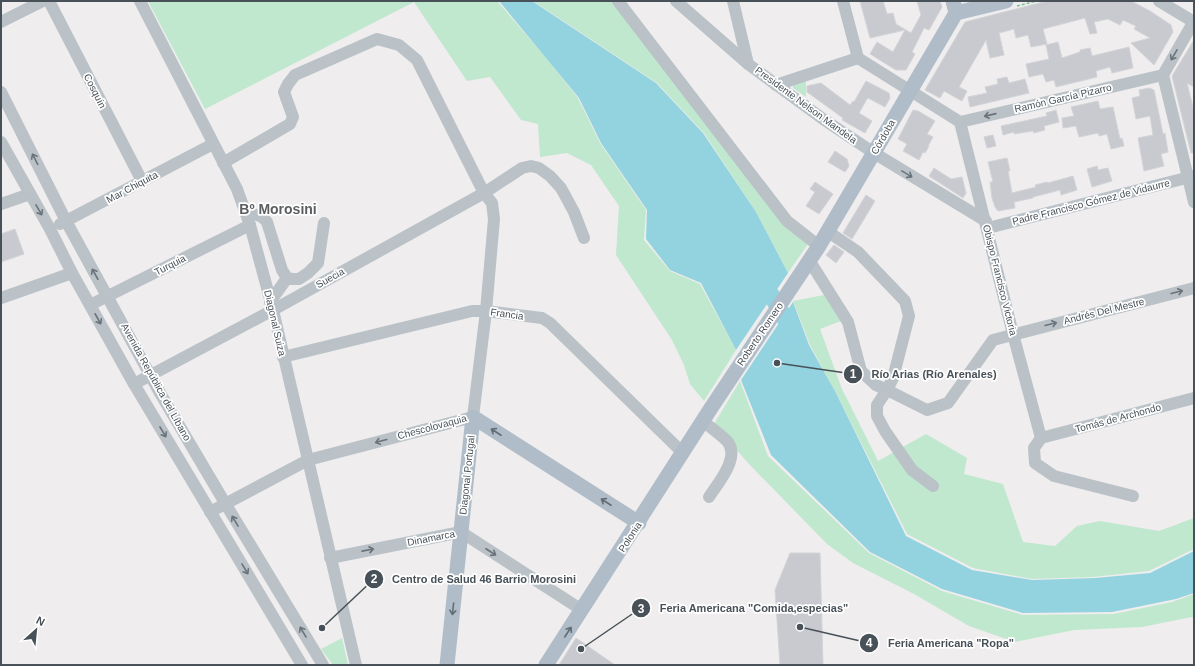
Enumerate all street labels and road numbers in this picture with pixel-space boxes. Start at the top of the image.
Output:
street label: Presidente Nelson Mandela [753,64,859,146]
street label: Cosquín [82,72,108,110]
street label: Ramón García Pizarro [1013,81,1113,115]
street label: Córdoba [869,117,898,156]
street label: Mar Chiquita [104,169,160,205]
street label: Padre Francisco Gómez de Vidaurre [1011,177,1171,227]
street label: Obispo Francisco Victoria [981,223,1019,337]
street label: Turquia [153,252,188,278]
street label: Suecia [314,266,346,290]
street label: Diagonal Suiza [262,289,288,357]
street label: Andrés Del Mestre [1062,296,1146,326]
street label: Roberto Romero [735,300,785,368]
street label: Francia [490,306,525,322]
street label: Avenida República del Líbano [119,321,193,443]
street label: Tomás de Archondo [1074,401,1163,435]
street label: Chescolovaquia [396,412,468,442]
street label: Diagonal Portugal [457,435,477,515]
street label: Polonia [616,520,644,554]
street label: Dinamarca [406,528,456,548]

